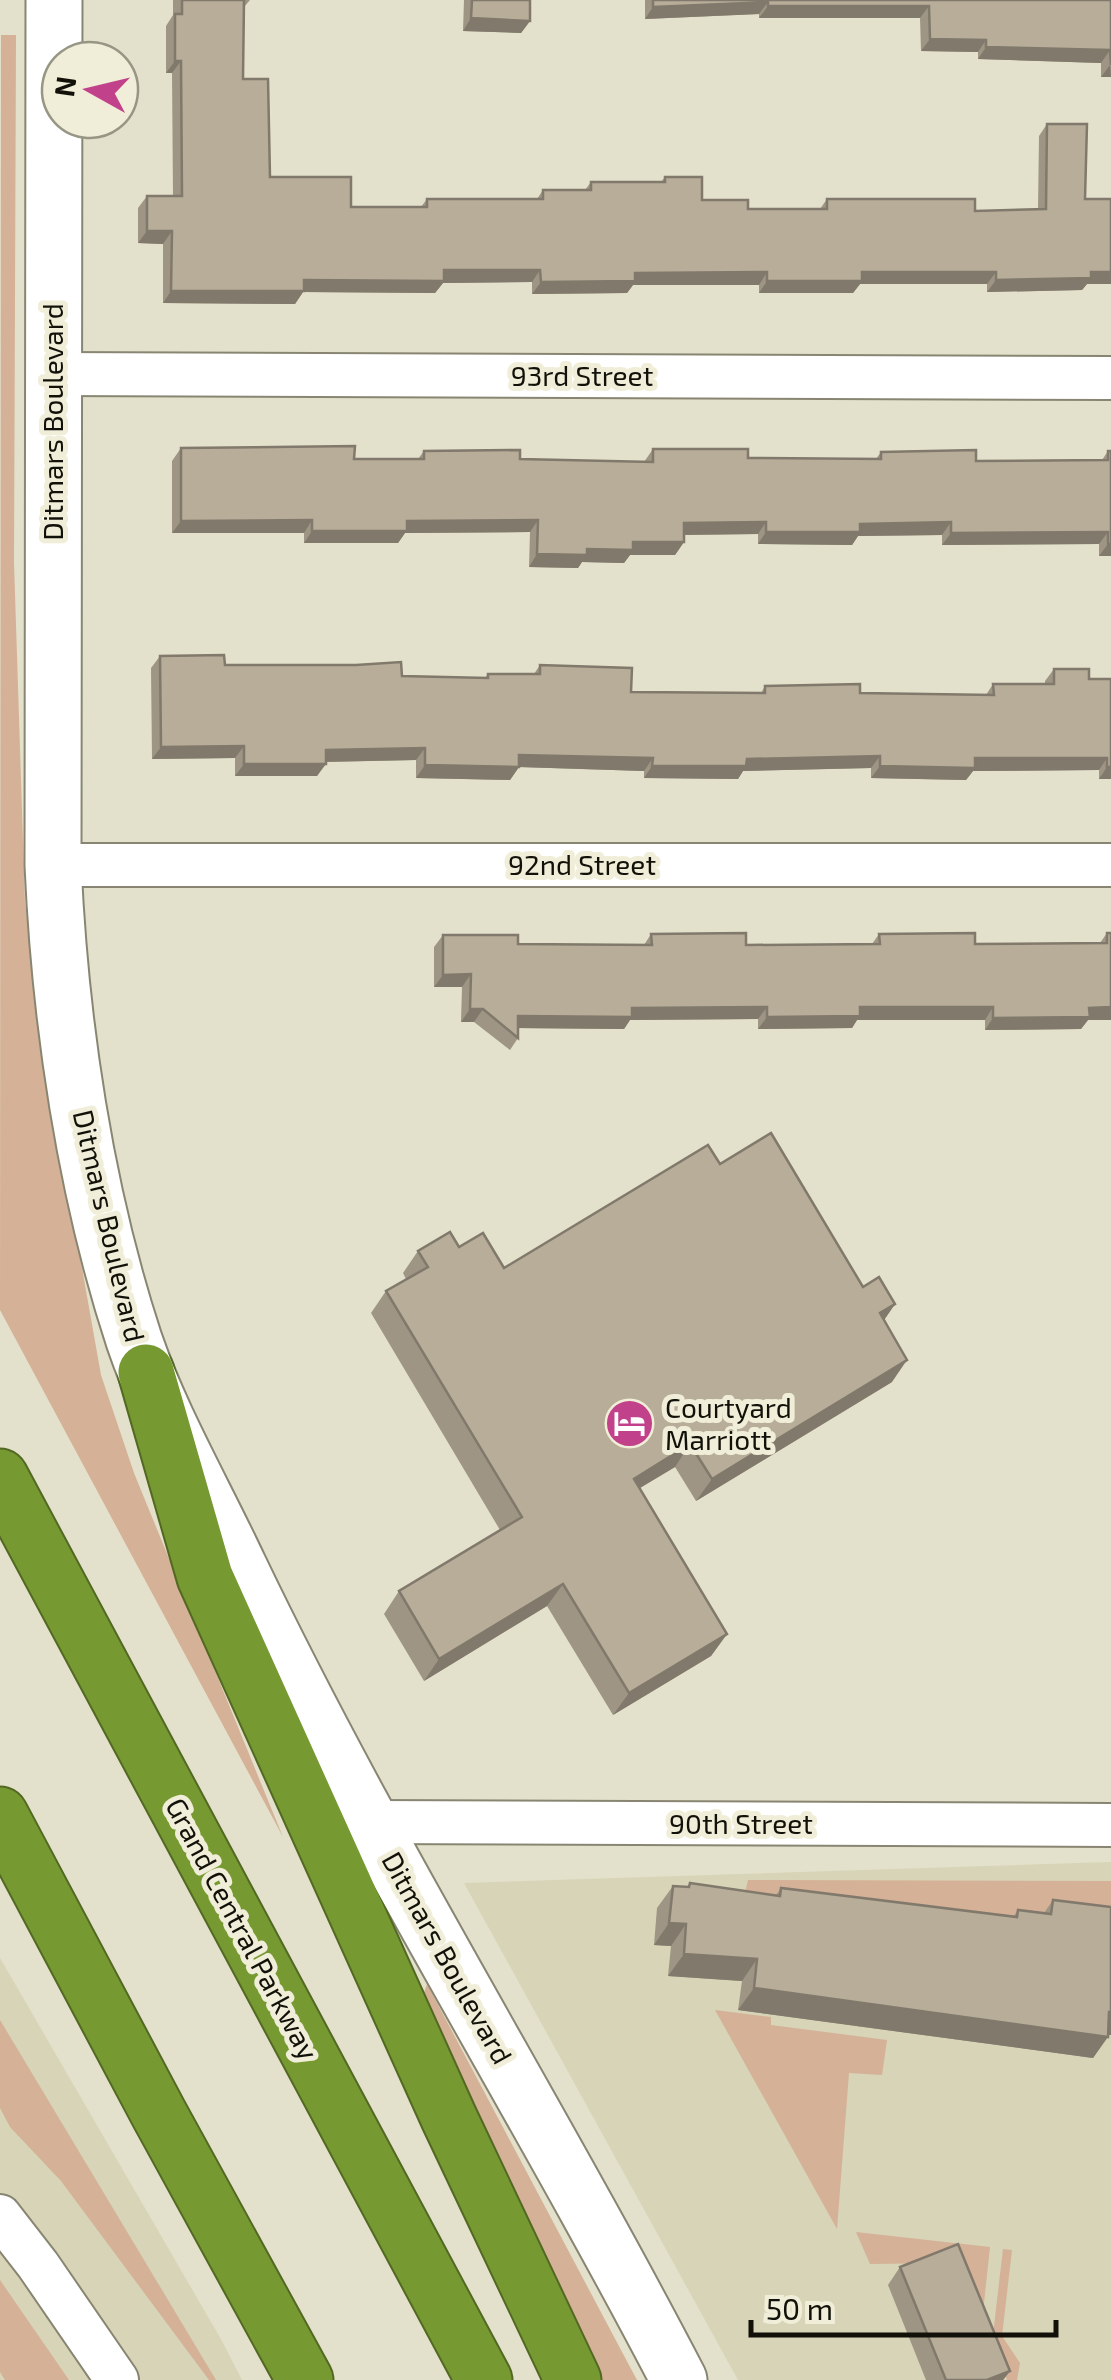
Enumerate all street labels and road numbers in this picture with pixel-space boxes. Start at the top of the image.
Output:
street label: Ditmars Boulevard [35,303,69,541]
street label: 93rd Street [511,358,653,392]
street label: 92nd Street [508,847,656,881]
street label: Ditmars Boulevard [67,1106,153,1345]
street label: Grand Central Parkway [159,1792,326,2065]
street label: 90th Street [669,1806,813,1840]
street label: Ditmars Boulevard [375,1845,520,2070]

